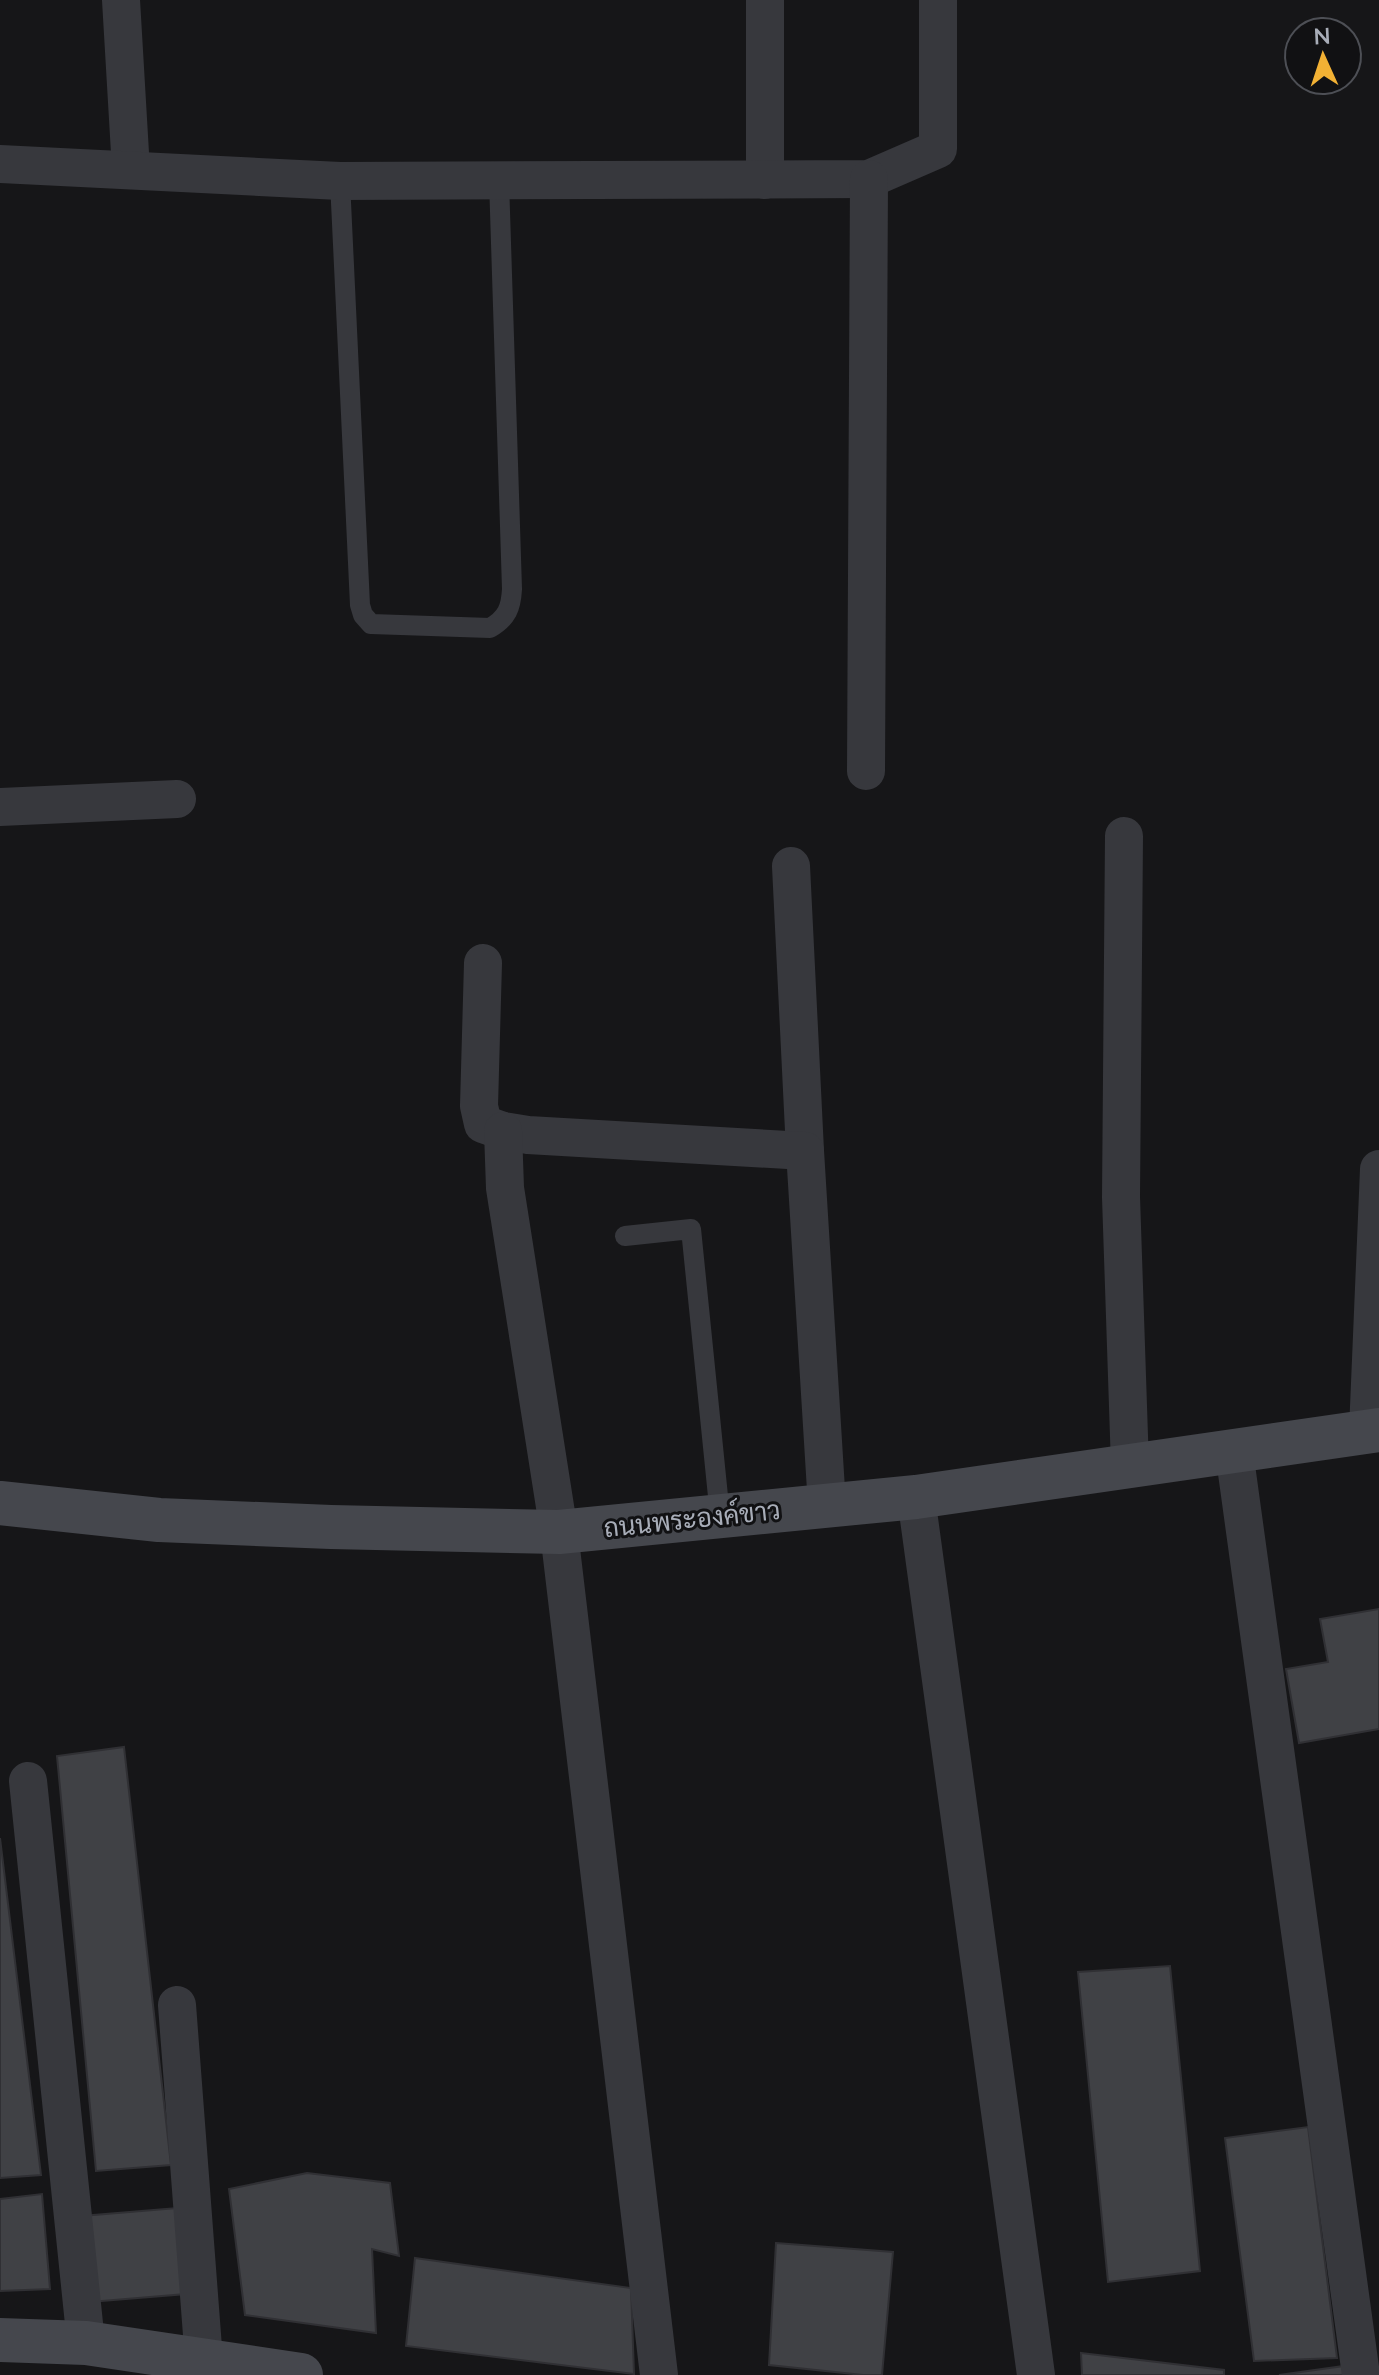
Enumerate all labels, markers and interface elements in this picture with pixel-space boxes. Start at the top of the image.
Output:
north arrow [1283,16,1363,96]
text: N [1313,22,1331,49]
street label: ถนนพระองค์ขาว [602,1493,782,1543]

